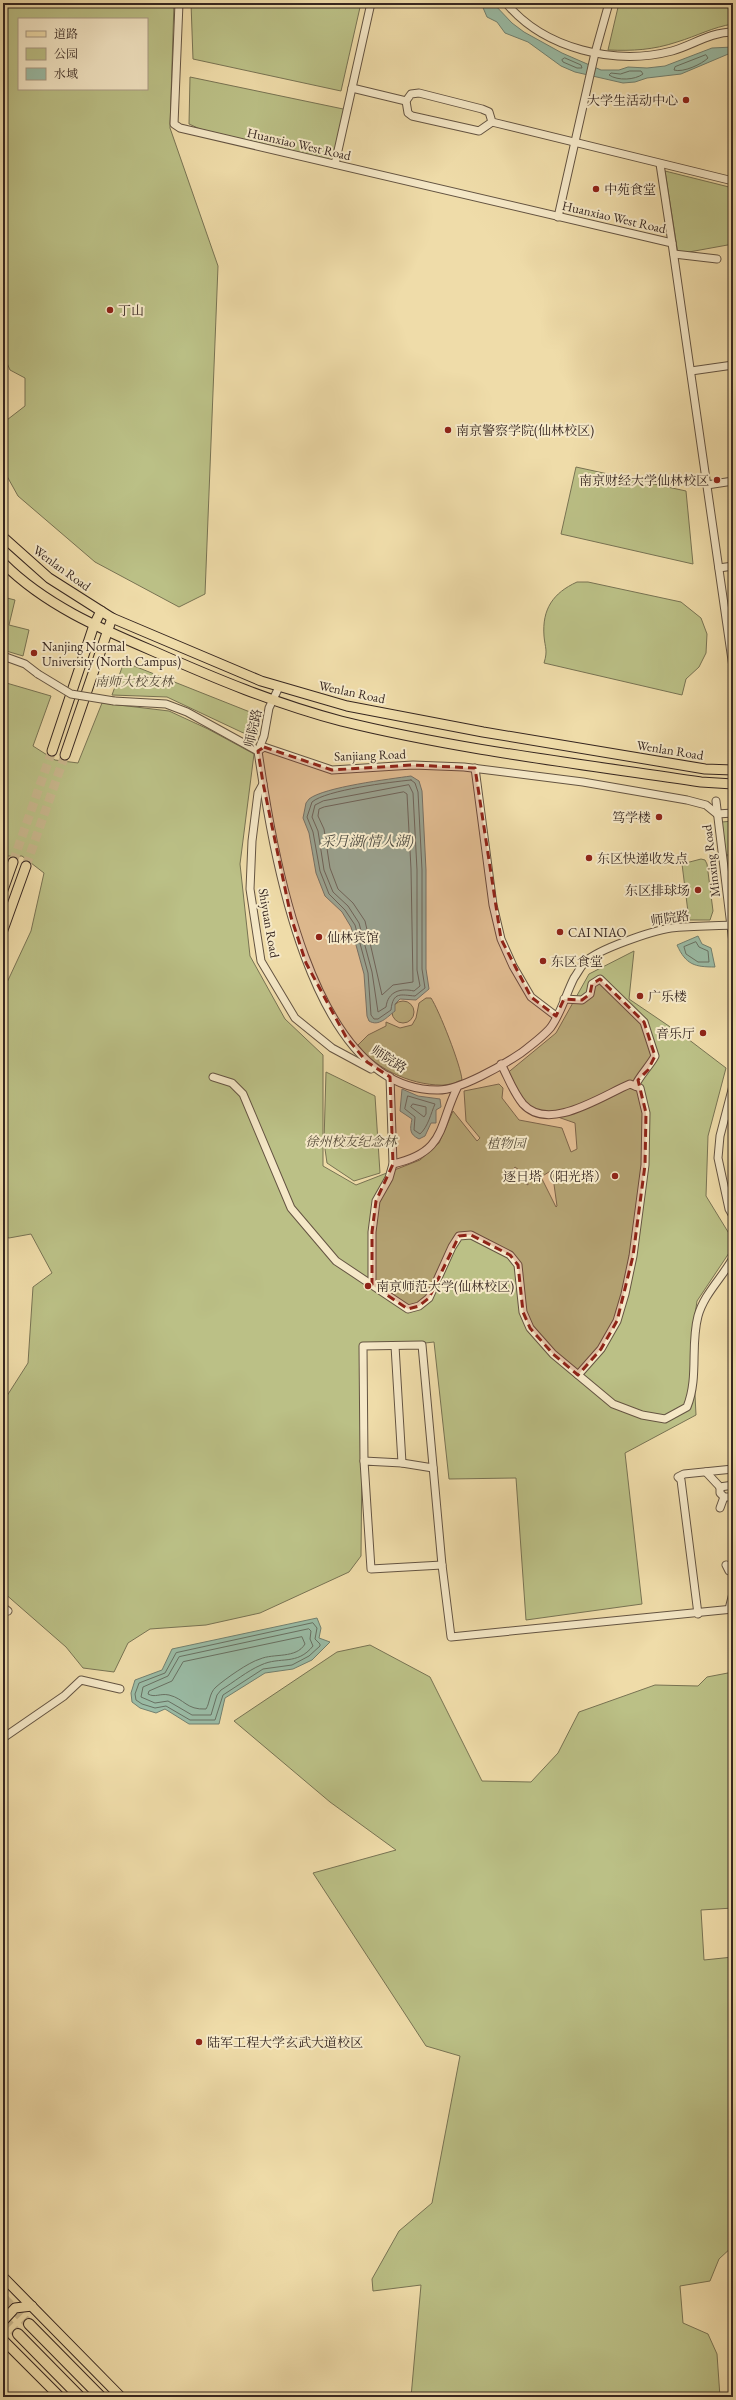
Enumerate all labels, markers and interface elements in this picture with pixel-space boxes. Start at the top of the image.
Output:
legend [18,18,148,90]
text: 道路 [54,26,78,42]
text: 公园 [54,46,78,62]
text: 水域 [54,66,78,82]
place label: 大学生活动中心 [587,92,678,109]
marker: 大学生活动中心 [681,95,691,105]
street label: Huanxiao West Road [245,124,353,164]
place label: 中苑食堂 [604,181,656,198]
marker: 中苑食堂 [591,184,601,194]
street label: Huanxiao West Road [560,197,668,237]
place label: 丁山 [118,302,144,319]
marker: 丁山 [105,305,115,315]
place label: 南京警察学院(仙林校区) [456,422,594,439]
marker: 南京警察学院(仙林校区) [443,425,453,435]
place label: 南京财经大学仙林校区 [579,472,709,489]
marker: 南京财经大学仙林校区 [712,475,722,485]
street label: Wenlan Road [30,541,95,595]
place label: Nanjing Normal University (North Campus) [42,638,181,670]
marker: Nanjing Normal University (North Campus) [29,648,39,658]
park label: 南师大校友林 [95,673,175,690]
street label: Wenlan Road [317,677,387,707]
street label: 师院路 [240,707,266,749]
street label: Wenlan Road [635,736,705,764]
street label: Sanjiang Road [334,745,407,765]
place label: 笃学楼 [612,809,651,826]
marker: 笃学楼 [654,812,664,822]
street label: Minxing Road [698,823,724,898]
water label: 采月湖(情人湖) [321,832,414,850]
place label: 东区快递收发点 [597,850,688,867]
marker: 东区快递收发点 [584,853,594,863]
place label: 东区排球场 [625,882,690,899]
marker: 东区排球场 [693,885,703,895]
street label: Shiyuan Road [255,887,284,960]
street label: 师院路 [649,907,691,929]
place label: CAI NIAO [568,924,627,941]
marker: CAI NIAO [555,927,565,937]
place label: 仙林宾馆 [327,929,379,946]
marker: 仙林宾馆 [314,932,324,942]
place label: 东区食堂 [551,953,603,970]
marker: 东区食堂 [538,956,548,966]
place label: 广乐楼 [648,988,687,1005]
marker: 广乐楼 [635,991,645,1001]
place label: 音乐厅 [656,1025,695,1042]
marker: 音乐厅 [698,1028,708,1038]
street label: 师院路 [368,1041,410,1077]
park label: 徐州校友纪念林 [305,1133,398,1150]
park label: 植物园 [486,1135,527,1152]
place label: 逐日塔（阳光塔） [503,1168,607,1185]
marker: 逐日塔（阳光塔） [610,1171,620,1181]
place label: 南京师范大学(仙林校区) [376,1278,514,1295]
marker: 南京师范大学(仙林校区) [363,1281,373,1291]
place label: 陆军工程大学玄武大道校区 [207,2034,363,2051]
marker: 陆军工程大学玄武大道校区 [194,2037,204,2047]

